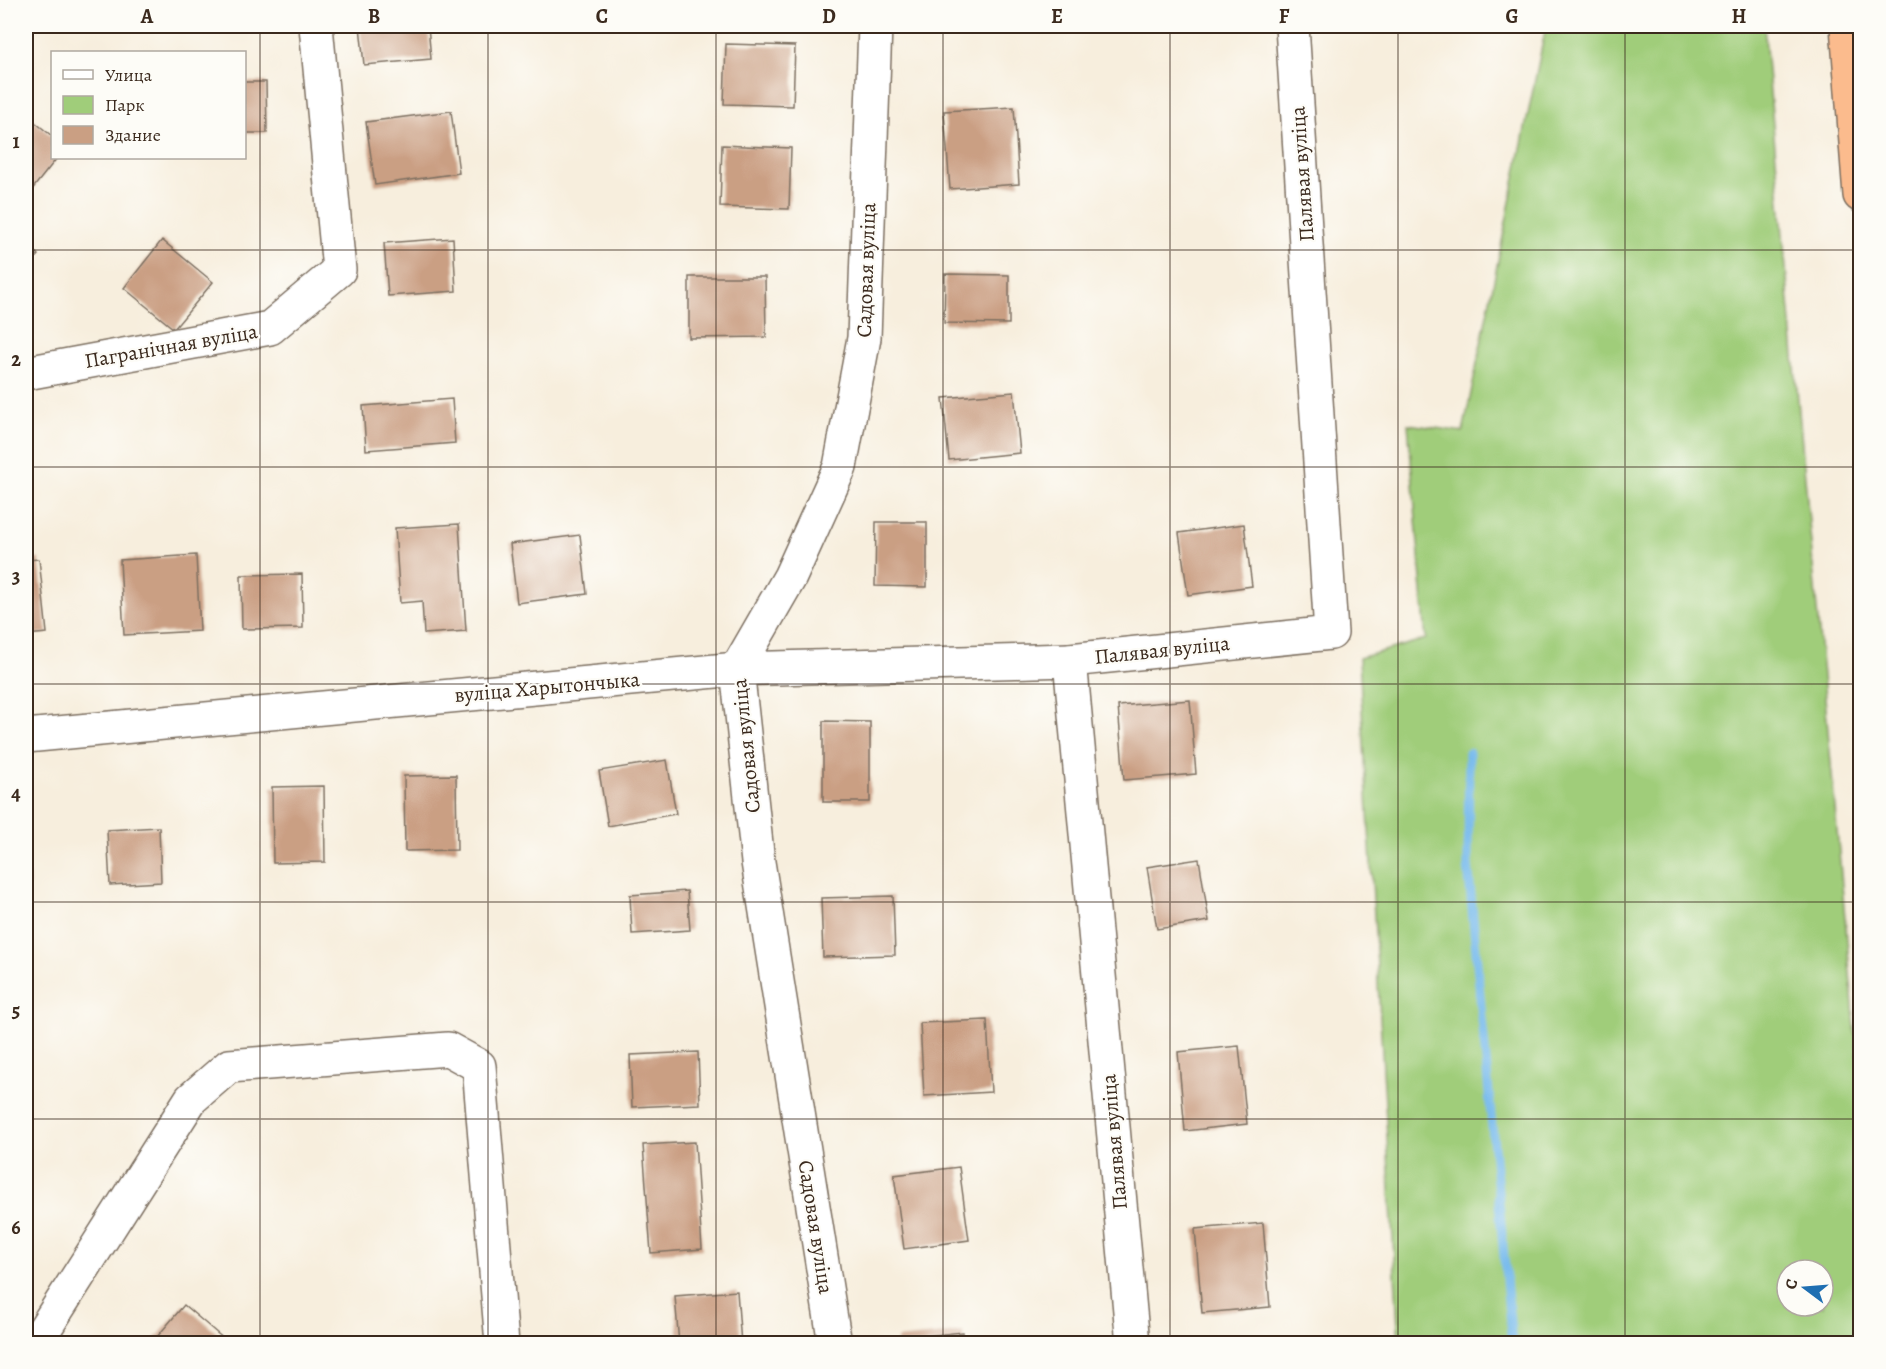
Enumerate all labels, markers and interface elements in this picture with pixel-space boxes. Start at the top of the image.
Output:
text: A [140,3,154,30]
text: B [368,3,380,30]
text: C [596,3,608,30]
text: D [822,3,836,30]
text: E [1051,3,1063,30]
text: F [1279,3,1290,30]
text: G [1505,3,1519,30]
text: H [1732,3,1747,30]
legend [51,51,246,159]
text: Улица [105,63,153,87]
text: Парк [105,93,145,117]
street label: Палявая вуліца [1283,105,1321,243]
text: Здание [105,123,161,147]
text: 1 [12,128,20,155]
street label: Садовая вуліца [850,202,882,338]
street label: Пагранічная вуліца [82,317,260,375]
text: 2 [11,346,21,373]
text: 3 [12,563,20,590]
street label: Палявая вуліца [1093,629,1231,671]
street label: вуліца Харытончыка [453,665,641,709]
street label: Садовая вуліца [725,677,767,815]
text: 4 [11,780,21,807]
text: 5 [12,997,20,1024]
street label: Палявая вуліца [1094,1073,1134,1211]
street label: Садовая вуліца [792,1158,840,1296]
text: 6 [11,1214,21,1241]
north arrow [1775,1258,1835,1318]
text: С [1780,1276,1804,1292]

